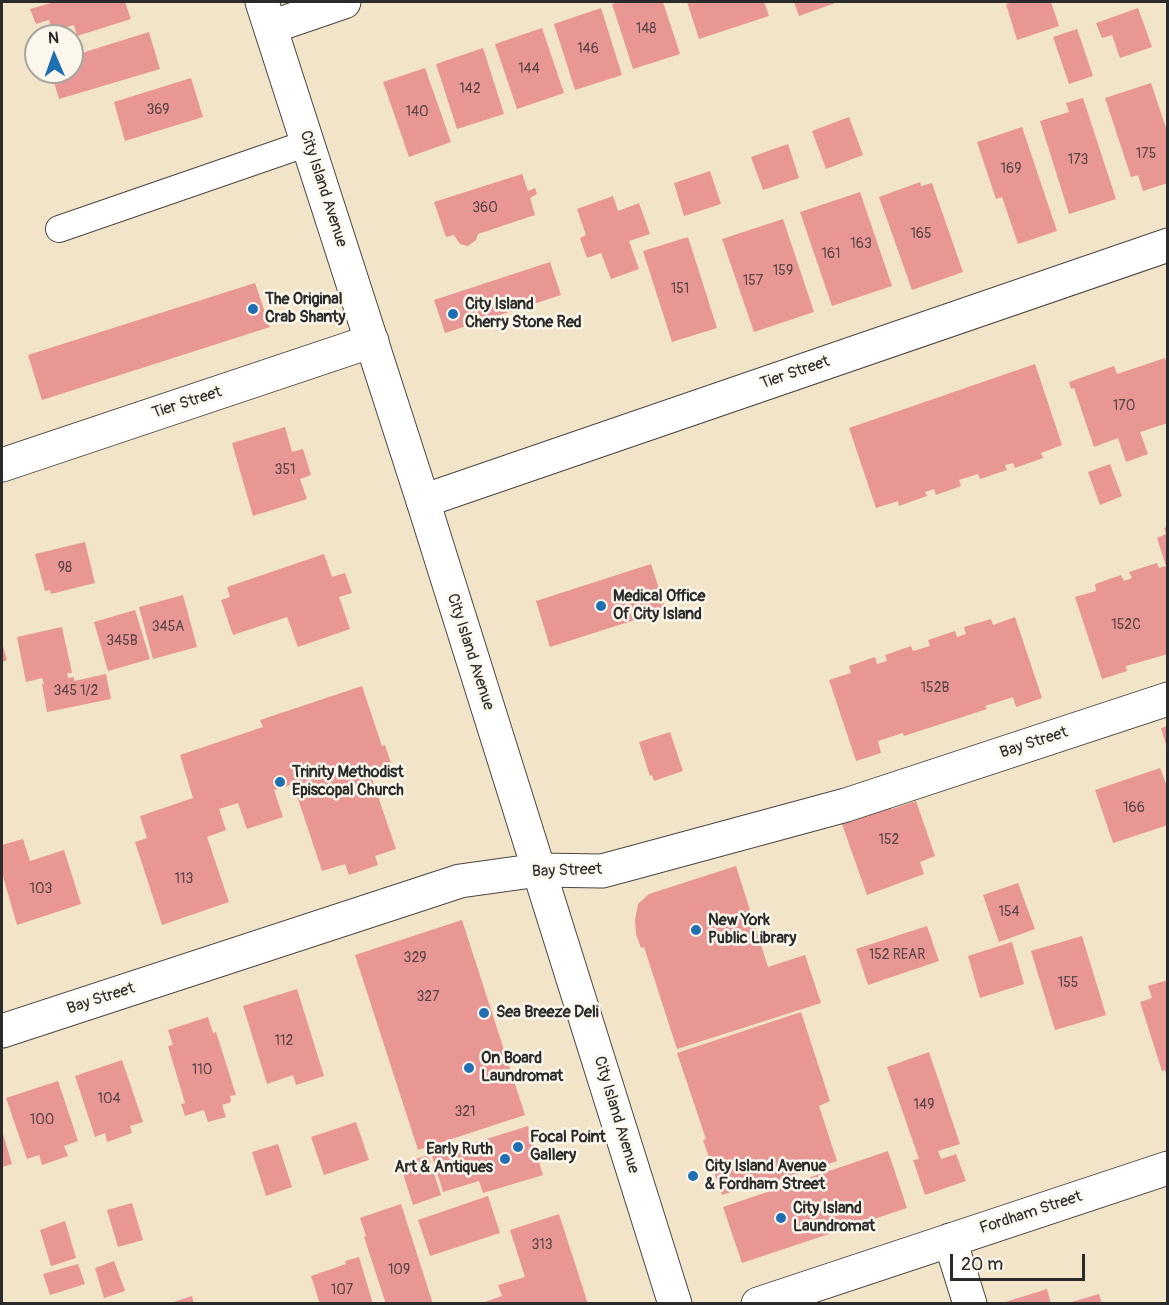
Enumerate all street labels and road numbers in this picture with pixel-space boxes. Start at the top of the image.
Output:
street label: City Island Avenue [295,128,351,250]
street label: Tier Street [758,352,832,394]
street label: Tier Street [150,383,224,423]
street label: City Island Avenue [442,591,498,713]
street label: Bay Street [998,723,1070,763]
street label: Bay Street [532,860,602,882]
street label: Bay Street [65,979,137,1019]
street label: City Island Avenue [589,1054,643,1176]
street label: Fordham Street [977,1187,1085,1239]

